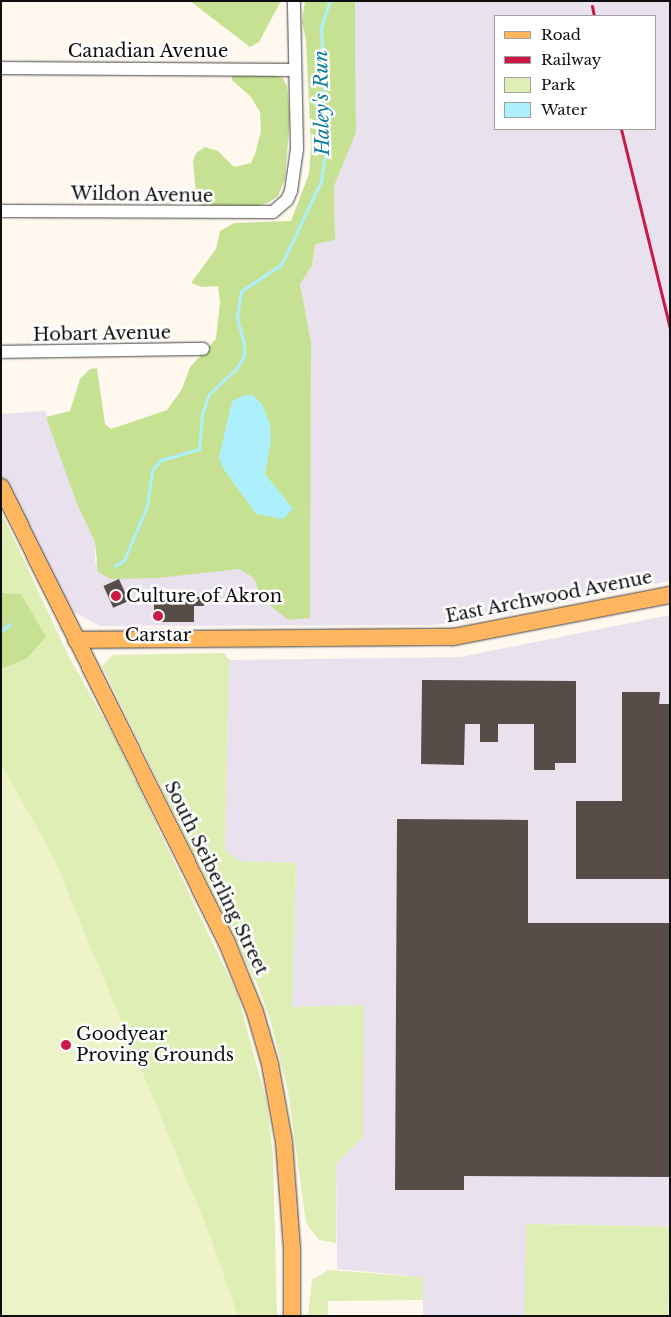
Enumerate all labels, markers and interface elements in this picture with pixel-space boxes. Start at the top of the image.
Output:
legend [493,15,656,130]
text: Road [541,25,581,44]
street label: Canadian Avenue [67,40,229,62]
water label: Haley's Run [310,50,334,156]
text: Railway [541,50,601,69]
text: Park [541,75,576,94]
text: Water [541,100,587,119]
street label: Wildon Avenue [70,183,214,207]
street label: Hobart Avenue [32,322,172,346]
street label: East Archwood Avenue [443,566,655,628]
place label: Culture of Akron [126,585,283,607]
marker: Culture of Akron [110,590,122,602]
marker: Carstar [152,610,164,622]
place label: Carstar [125,624,191,646]
street label: South Seiberling Street [160,778,272,978]
place label: Goodyear Proving Grounds [76,1024,234,1066]
marker: Goodyear Proving Grounds [60,1039,72,1051]

